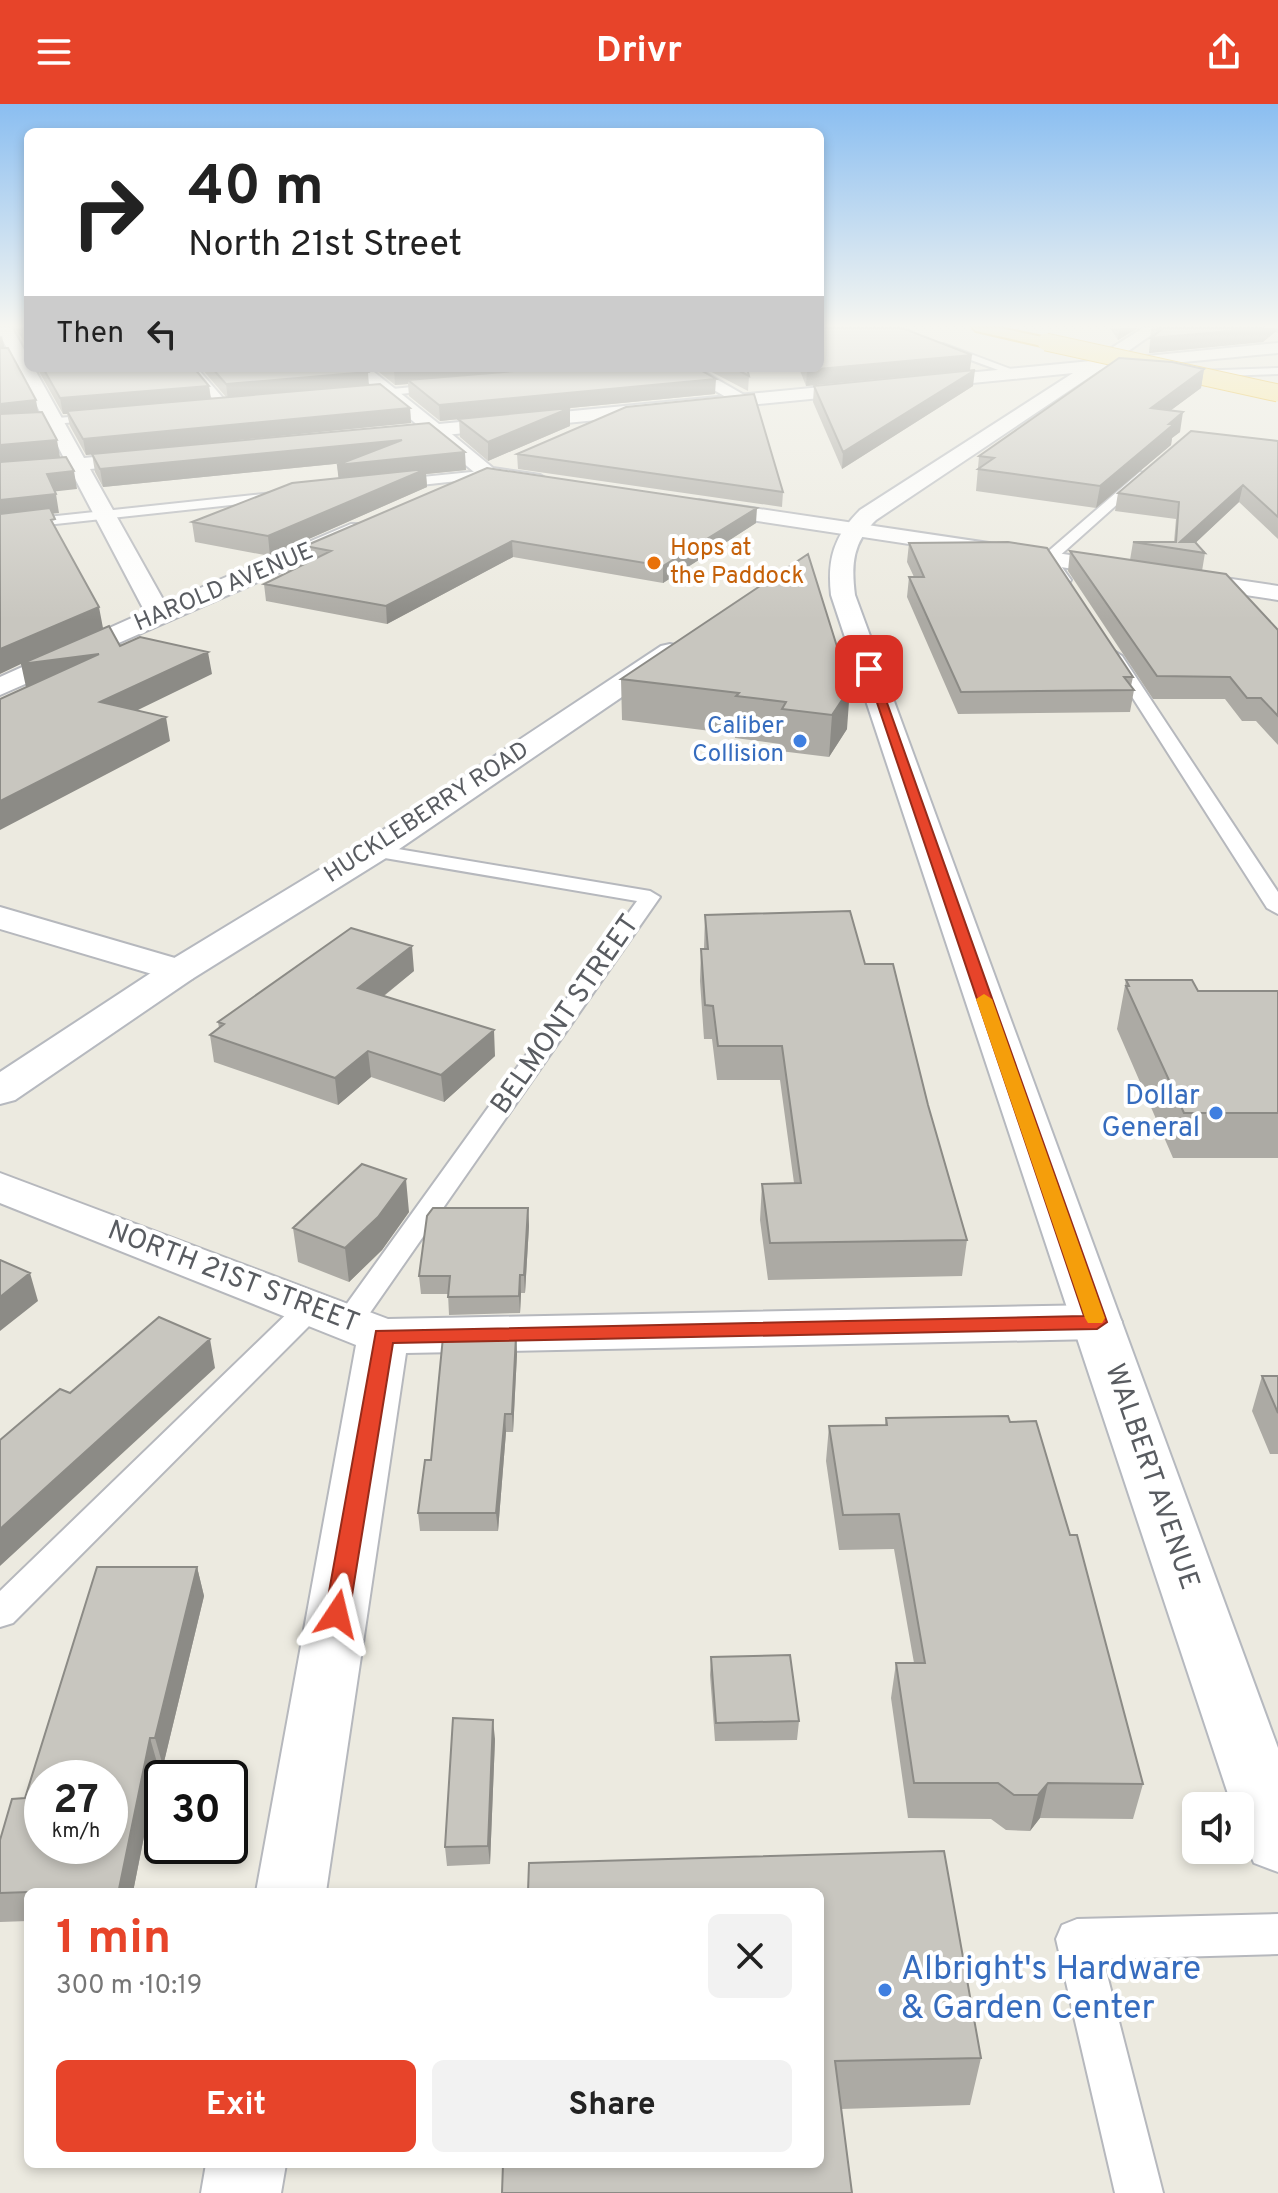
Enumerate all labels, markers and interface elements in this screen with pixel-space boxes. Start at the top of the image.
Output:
text: Drivr [596,29,682,75]
icon: menu [32,30,76,74]
icon: share [1202,30,1246,74]
text: 40 m [188,154,324,224]
icon: right [56,160,160,264]
text: North 21st Street [188,223,462,269]
icon: left [140,312,184,356]
text: Then [56,316,124,353]
place label: Hops at the Paddock [670,534,804,592]
street label: HAROLD AVENUE [130,537,318,639]
marker: Hops at the Paddock [645,554,663,572]
pin [835,635,903,703]
icon: arrive [847,647,891,691]
place label: Caliber Collision [692,712,784,770]
marker: Caliber Collision [791,732,809,750]
street label: HUCKLEBERRY ROAD [319,736,535,890]
street label: BELMONT STREET [484,908,648,1122]
place label: Dollar General [1101,1079,1200,1147]
marker: Dollar General [1207,1104,1225,1122]
street label: NORTH 21ST STREET [102,1213,364,1343]
street label: WALBERT AVENUE [1095,1359,1207,1595]
position arrow [295,1572,379,1656]
speed limit sign: 30 [144,1760,248,1864]
text: 27 [53,1777,99,1827]
map controls [1182,1792,1254,1864]
button: sound [1182,1792,1254,1864]
text: km/h [52,1819,100,1845]
text: 1 min [56,1910,171,1970]
button: close [708,1914,792,1998]
place label: Albright's Hardware & Garden Center [901,1949,1201,2031]
text: 300 m · 10:19 [56,1970,202,2003]
marker: Albright's Hardware & Garden Center [876,1981,894,1999]
button: Exit [56,2060,416,2152]
button: Share [432,2060,792,2152]

